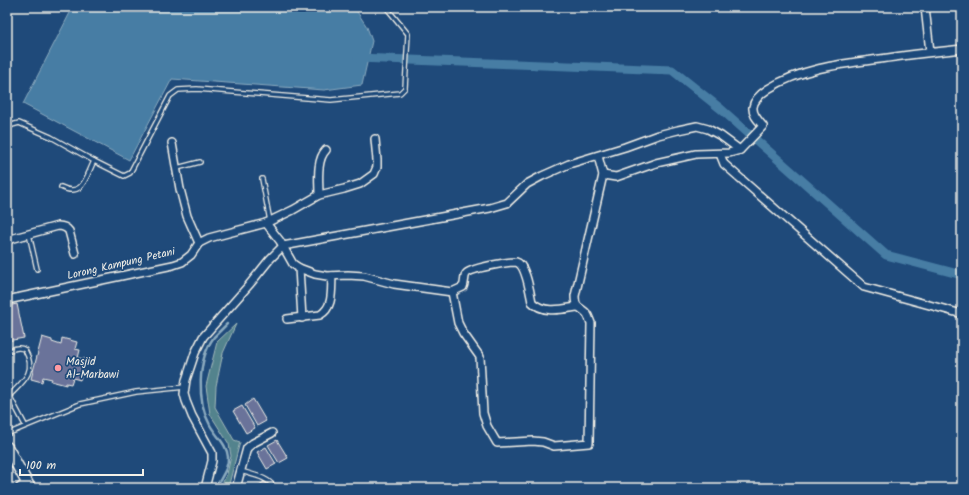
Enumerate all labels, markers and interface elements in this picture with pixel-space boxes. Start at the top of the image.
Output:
street label: Lorong Kampung Petani [65,243,177,285]
place label: Masjid Al-Marbawi [66,353,119,384]
marker: Masjid Al-Marbawi [53,363,63,373]
scale bar [20,451,143,477]
text: 100 m [26,456,57,475]

